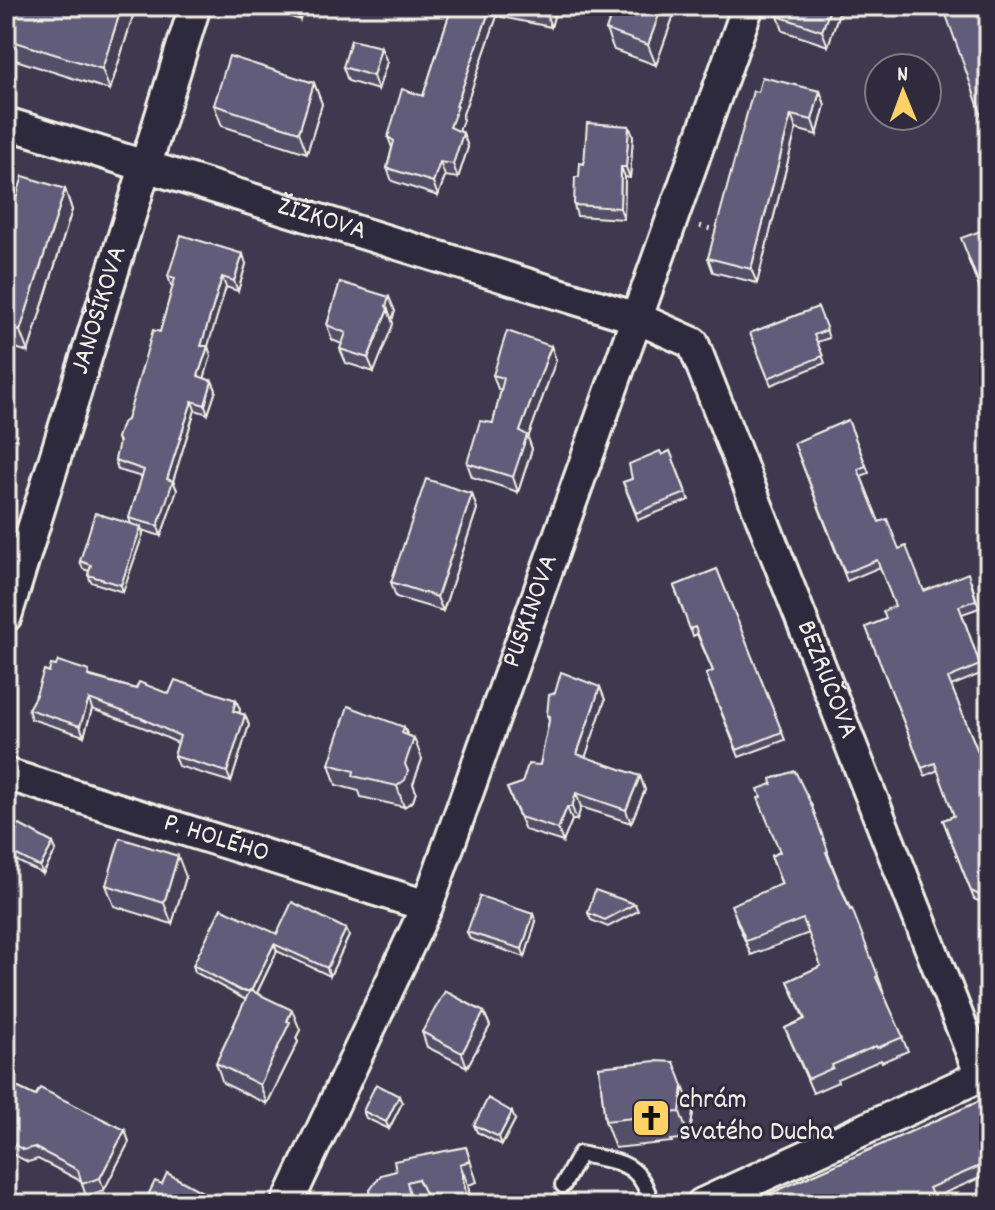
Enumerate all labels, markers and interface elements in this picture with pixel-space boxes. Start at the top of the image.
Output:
north arrow [863,52,943,132]
text: N [897,60,909,91]
street label: ŽIŽKOVA [272,188,371,253]
street label: JANOŠÍKOVA [62,241,139,380]
street label: PUŠKINOVA [493,549,571,674]
street label: BEZRUČOVA [784,615,867,745]
street label: P. HOLÉHO [158,804,274,875]
place label: chrám svatého Ducha [679,1082,834,1154]
church icon: chrám svatého Ducha [630,1097,672,1139]

